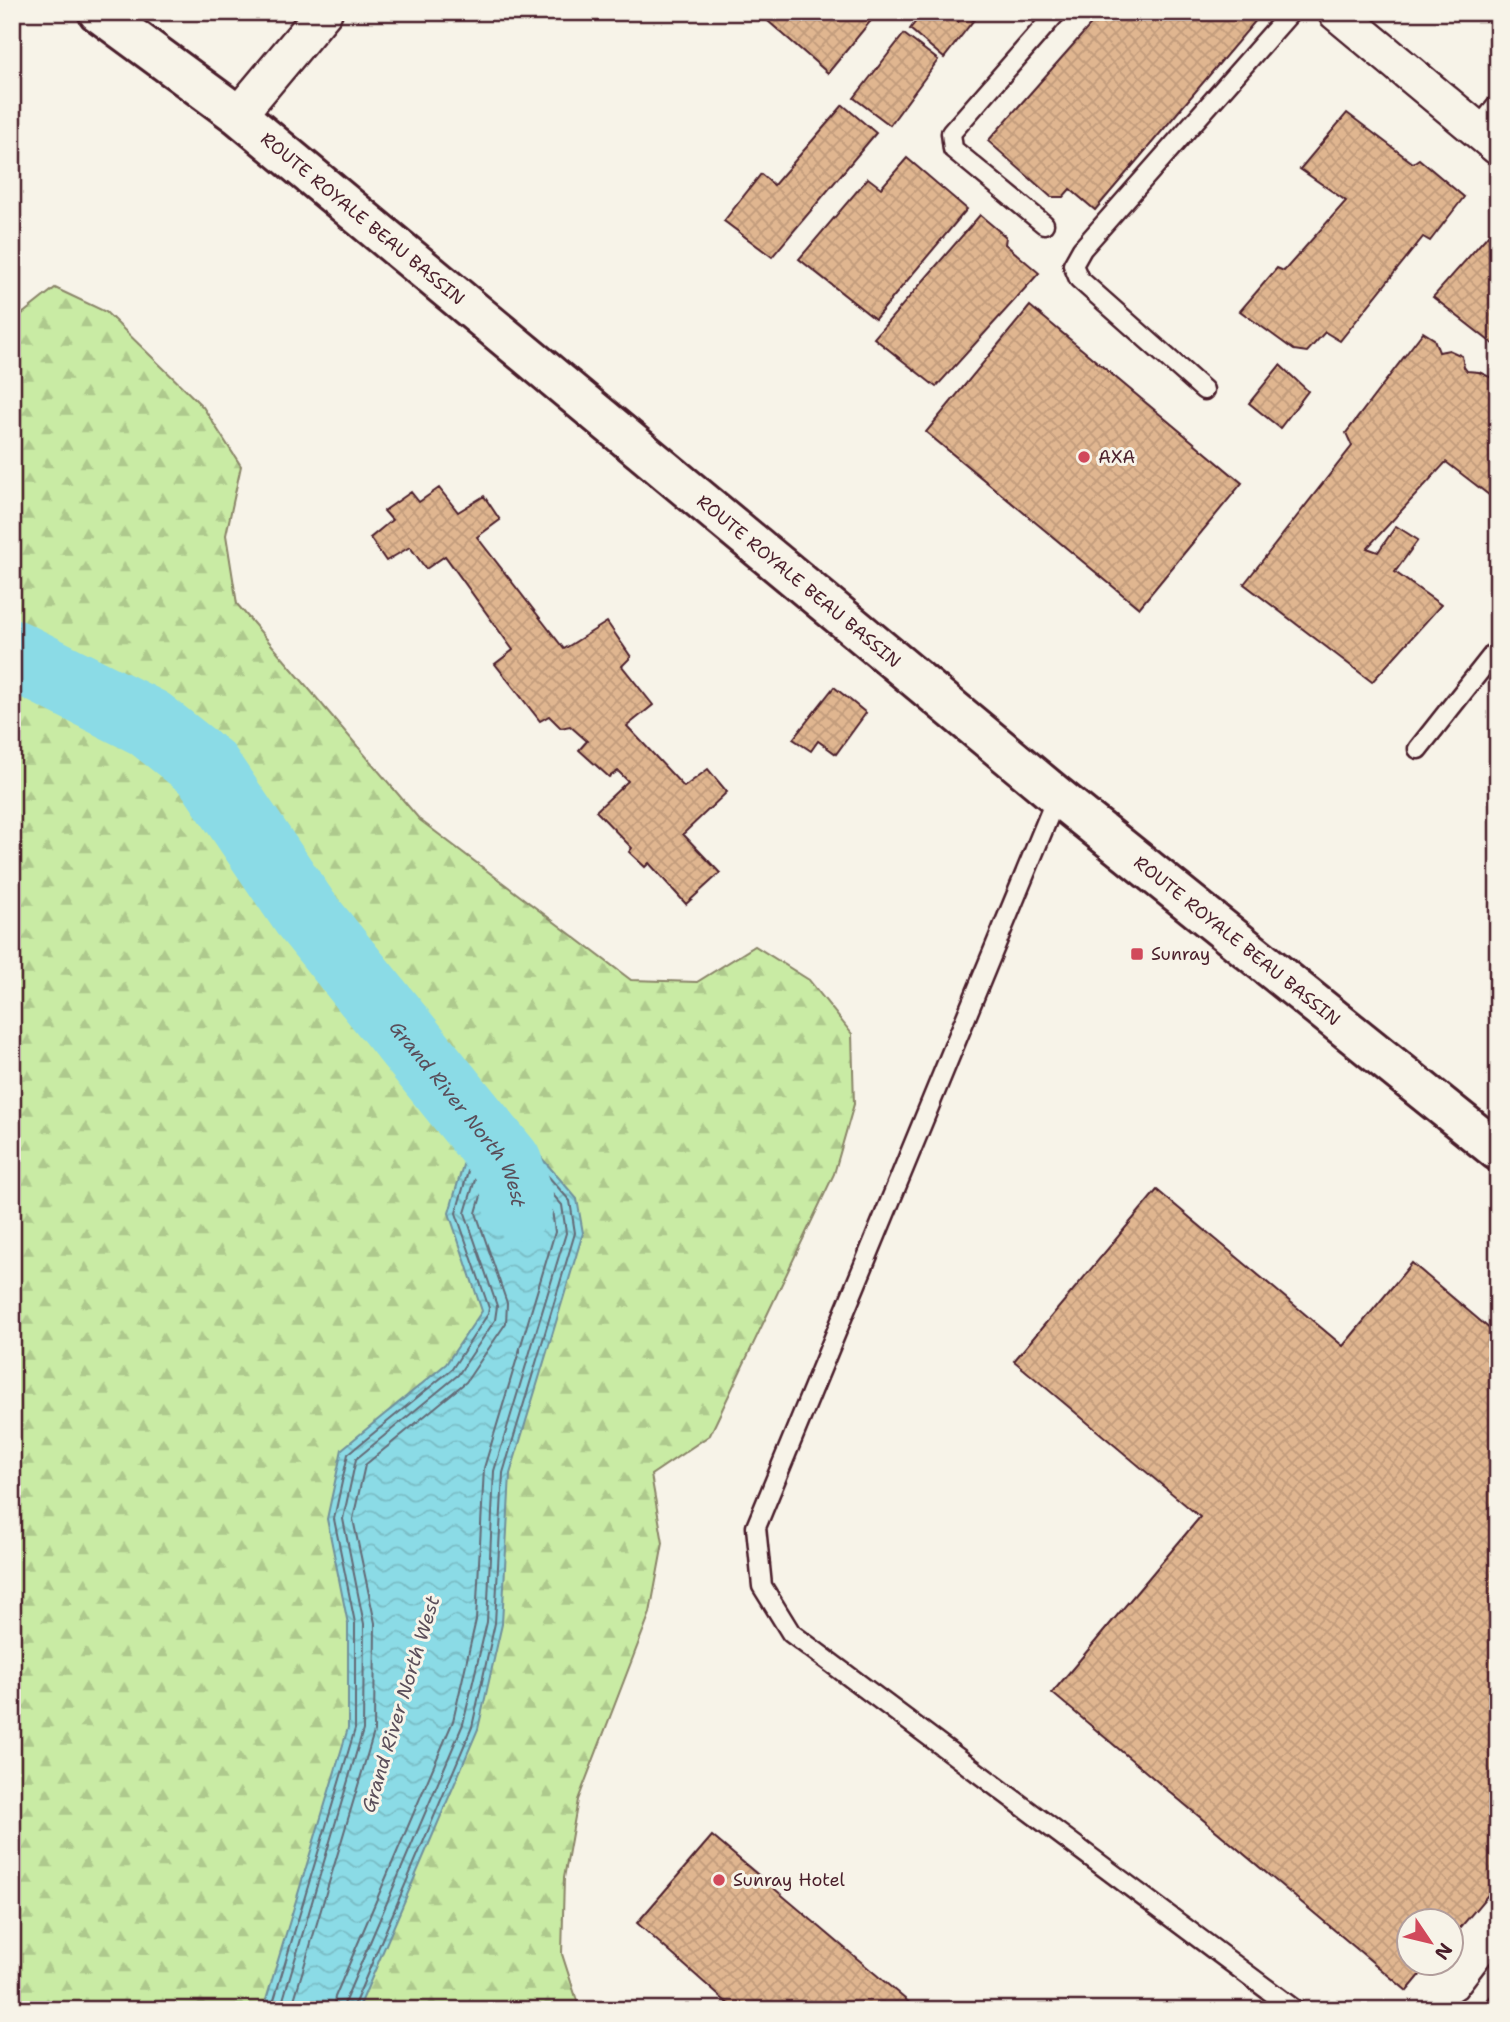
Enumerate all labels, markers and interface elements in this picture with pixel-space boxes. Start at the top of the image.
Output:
street label: ROUTE ROYALE BEAU BASSIN [256,127,470,311]
place label: AXA [1098,445,1135,469]
marker: AXA [1076,449,1092,465]
street label: ROUTE ROYALE BEAU BASSIN [692,489,906,673]
street label: ROUTE ROYALE BEAU BASSIN [1129,851,1345,1031]
place label: Sunray [1151,942,1210,966]
marker: Sunray [1129,946,1145,962]
water label: Grand River North West [384,1016,531,1208]
water label: Grand River North West [356,1592,446,1816]
place label: Sunray Hotel [733,1868,846,1892]
marker: Sunray Hotel [711,1872,727,1888]
north arrow [1394,1906,1464,1976]
text: N [1429,1938,1458,1965]

